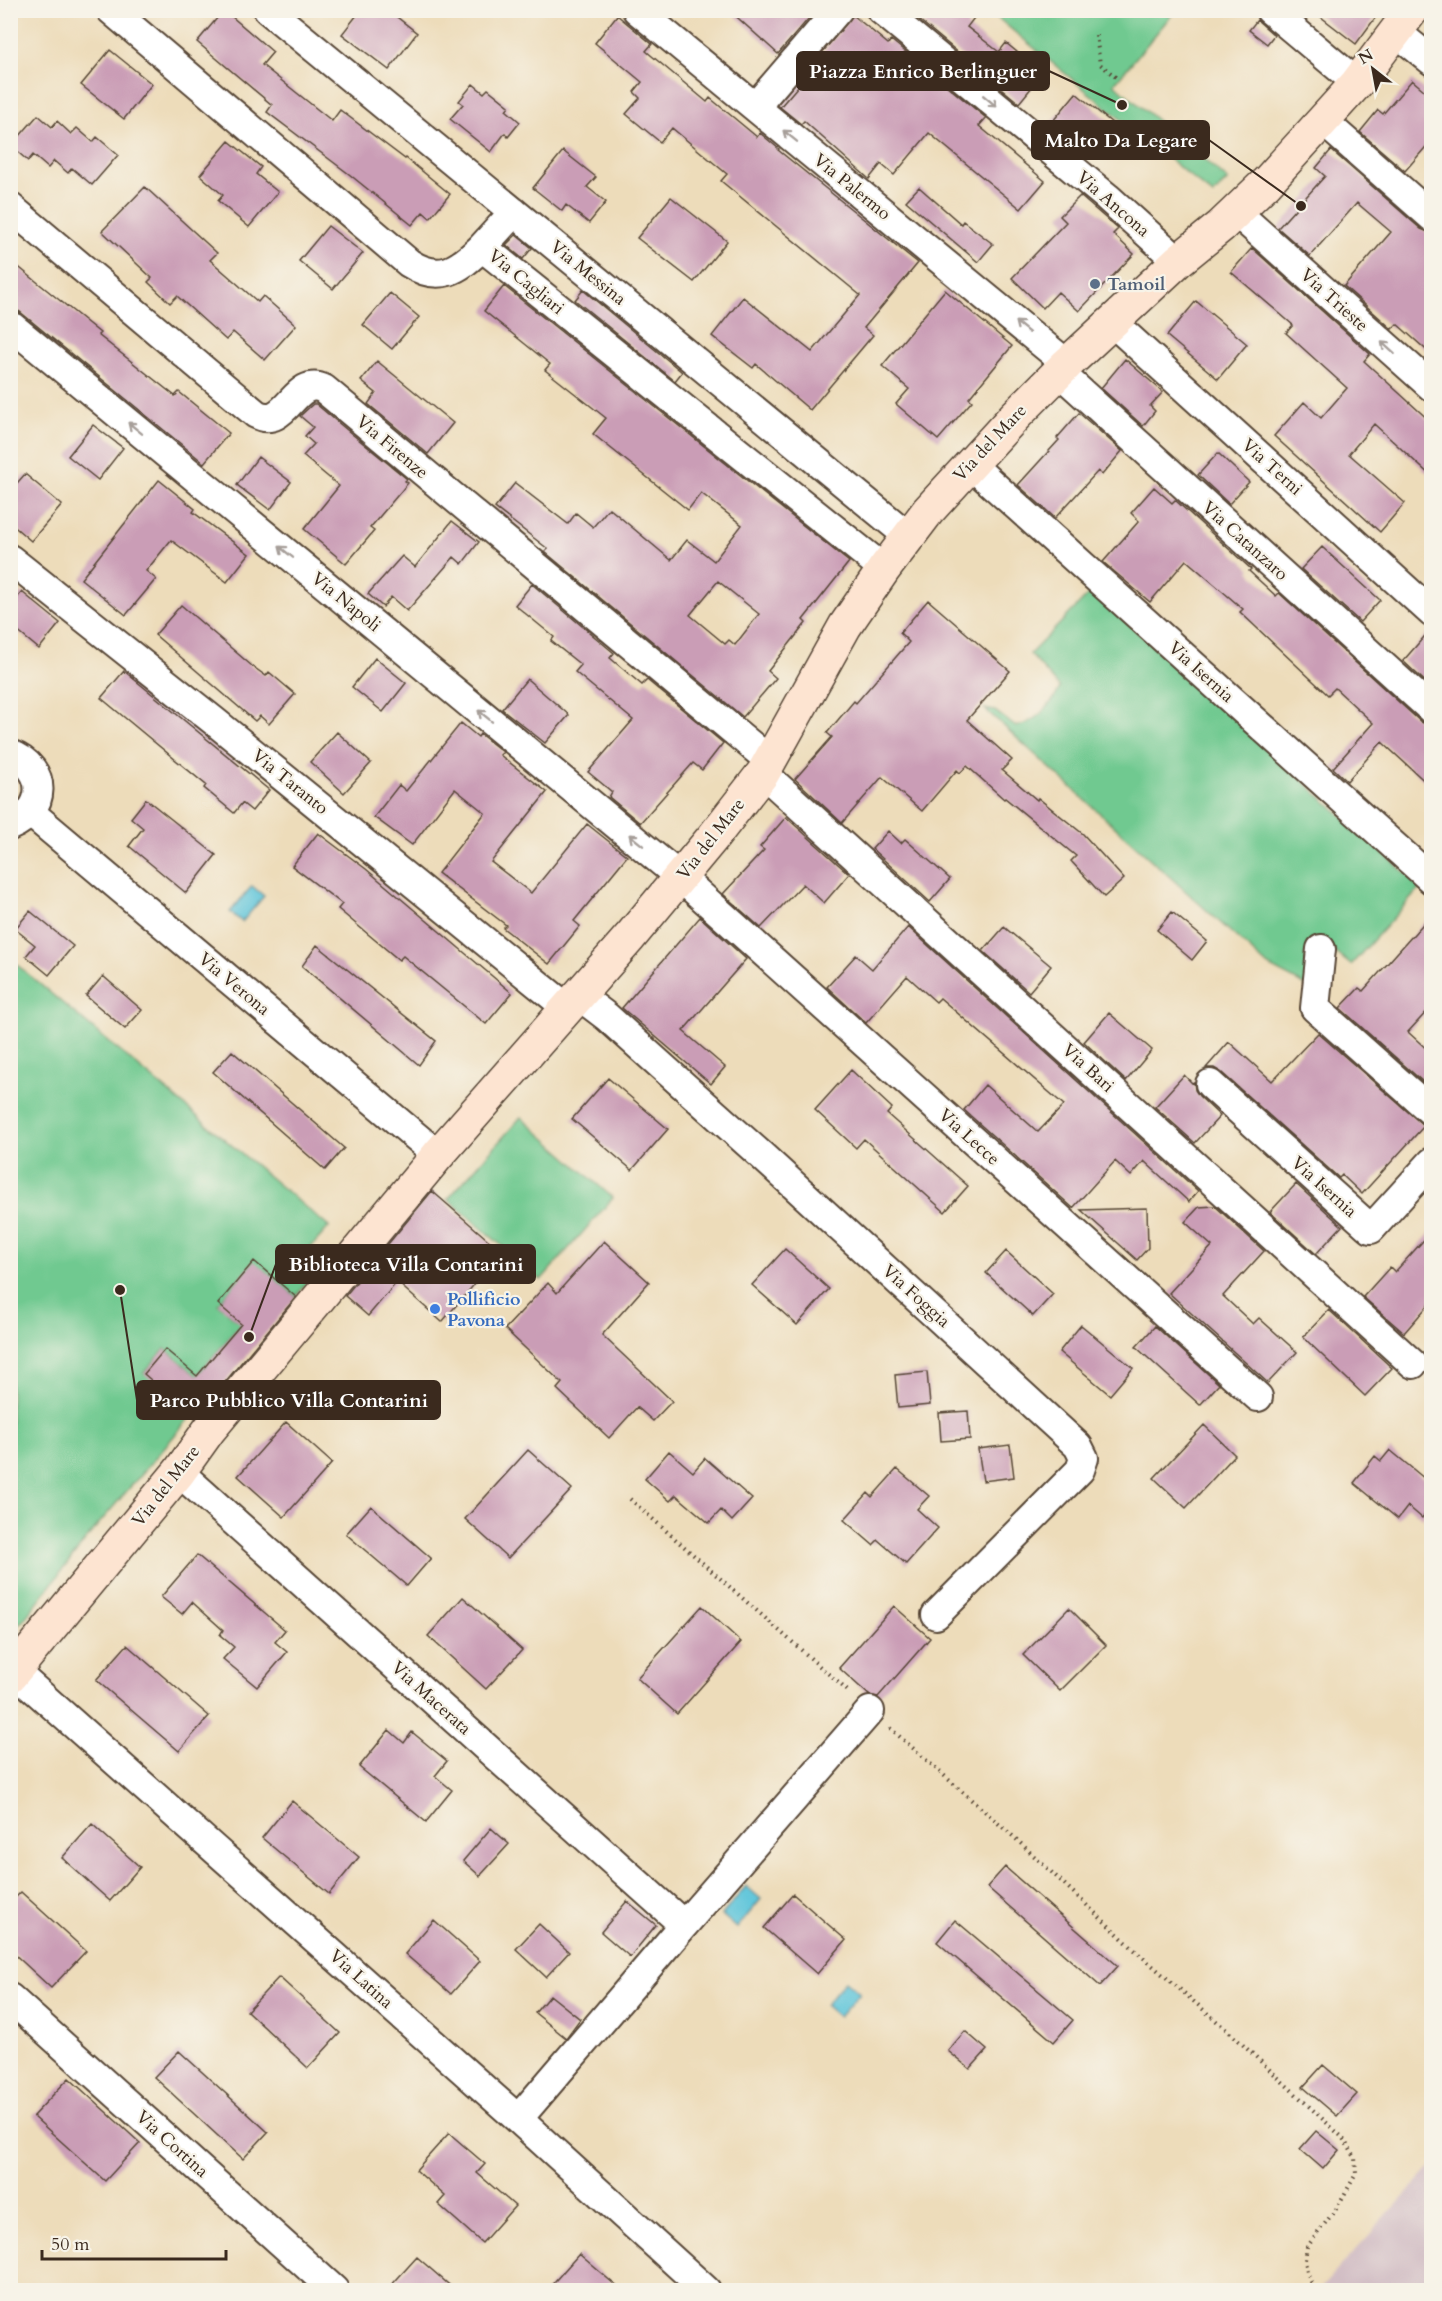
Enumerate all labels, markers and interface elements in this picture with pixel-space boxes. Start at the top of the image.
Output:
north arrow [1343,39,1403,99]
text: N [1354,44,1378,70]
callout: Piazza Enrico Berlinguer [797,52,1049,90]
text: Piazza Enrico Berlinguer [809,58,1038,85]
one-way arrow [982,95,998,108]
callout: Malto Da Legare [1032,121,1209,159]
text: Malto Da Legare [1044,127,1198,154]
one-way arrow [782,130,798,143]
street label: Via Palermo [808,148,896,226]
street label: Via Ancona [1071,165,1155,243]
street label: Via Messina [545,235,631,312]
street label: Via Cagliari [483,243,569,321]
street label: Via Trieste [1294,263,1374,337]
place label: Tamoil [1107,272,1165,297]
marker: Tamoil [1088,277,1102,291]
one-way arrow [1014,320,1030,333]
one-way arrow [1381,341,1396,355]
street label: Via del Mare [948,399,1032,487]
street label: Via Firenze [350,409,434,485]
one-way arrow [128,422,144,435]
street label: Via Terni [1236,433,1308,501]
street label: Via Catanzaro [1196,495,1294,587]
one-way arrow [278,546,294,559]
street label: Via Napoli [306,566,386,638]
street label: Via Isernia [1163,636,1240,708]
one-way arrow [477,710,493,723]
street label: Via Taranto [246,743,334,821]
street label: Via del Mare [671,793,751,885]
one-way arrow [628,834,644,847]
street label: Via Verona [193,947,275,1022]
street label: Via Bari [1056,1038,1120,1098]
street label: Via Lecce [933,1103,1005,1171]
street label: Via Isernia [1286,1151,1363,1223]
callout: Biblioteca Villa Contarini [276,1245,535,1283]
text: Biblioteca Villa Contarini [288,1251,524,1278]
street label: Via Foggia [876,1259,956,1334]
place label: Pollificio Pavona [447,1287,521,1333]
marker: Pollificio Pavona [428,1302,442,1316]
callout: Parco Pubblico Villa Contarini [137,1381,440,1419]
text: Parco Pubblico Villa Contarini [150,1387,428,1414]
street label: Via del Mare [126,1440,206,1532]
street label: Via Macerata [386,1655,477,1741]
street label: Via Latina [324,1944,399,2015]
street label: Via Cortina [130,2105,214,2183]
scale bar [42,2223,226,2261]
text: 50 m [51,2232,90,2257]

